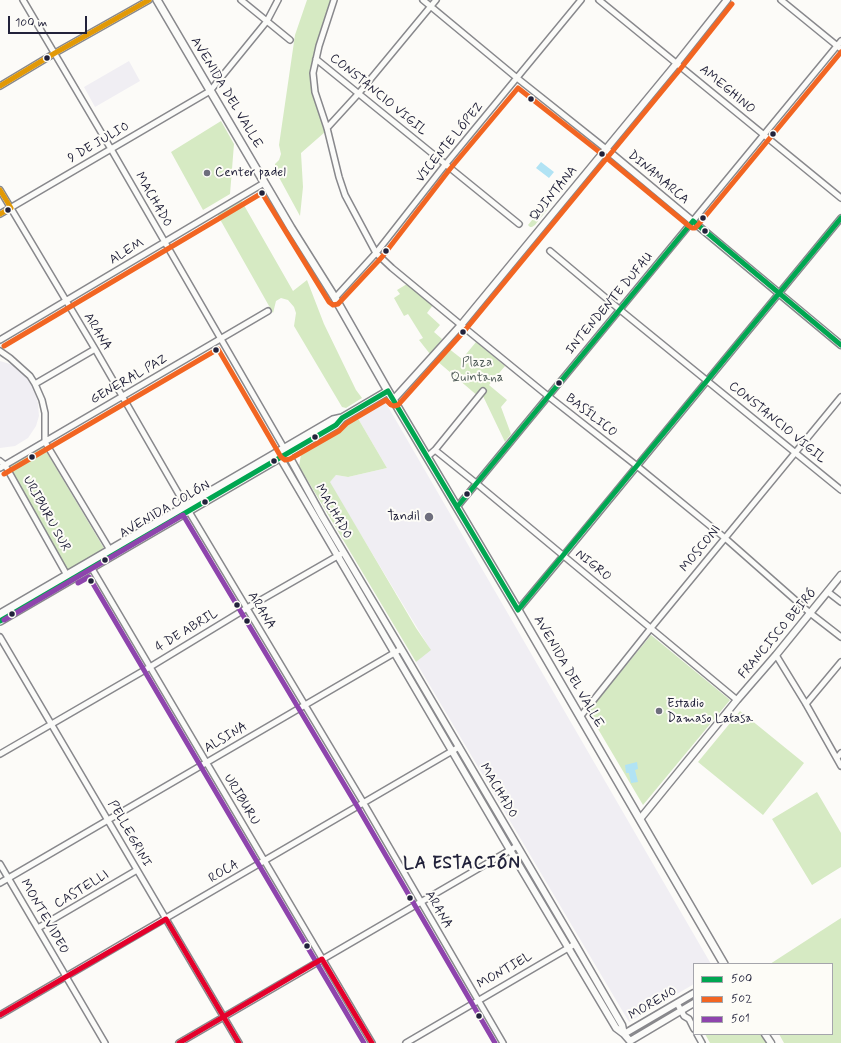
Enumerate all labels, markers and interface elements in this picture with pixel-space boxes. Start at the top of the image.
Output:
scale bar [10,8,89,34]
text: 100 m [15,15,47,31]
street label: AVENIDA DEL VALLE [187,35,265,151]
street label: CONSTANCIO VIGIL [326,51,430,139]
unlabelled marker [42,53,52,63]
street label: AMEGHINO [696,62,758,118]
unlabelled marker [526,94,536,104]
street label: VICENTE LÓPEZ [413,100,487,186]
street label: 9 DE JULIO [66,119,132,167]
unlabelled marker [768,129,778,139]
street label: DINAMARCA [624,148,692,208]
unlabelled marker [597,149,607,159]
street label: QUINTANA [527,163,581,225]
place label: Center padel [215,165,286,181]
marker: Center padel [202,168,212,178]
street label: MACHADO [131,170,175,230]
unlabelled marker [257,188,267,198]
unlabelled marker [3,205,13,215]
unlabelled marker [698,213,708,223]
unlabelled marker [700,226,710,236]
street label: ALEM [107,236,147,268]
unlabelled marker [381,246,391,256]
street label: INTENDENTE DUFAU [563,250,657,358]
street label: ARANA [80,310,114,354]
unlabelled marker [458,327,468,337]
unlabelled marker [211,345,221,355]
street label: GENERAL PAZ [88,352,170,408]
park label: Plaza Quintana [451,355,503,386]
unlabelled marker [554,378,564,388]
street label: CONSTANCIO VIGIL [725,379,829,467]
street label: BASÍLICO [562,391,620,441]
unlabelled marker [310,432,320,442]
unlabelled marker [27,452,37,462]
unlabelled marker [269,456,279,466]
street label: URIBURU SUR [19,474,73,554]
street label: AVENIDA COLÓN [117,478,213,542]
street label: MACHADO [311,482,355,542]
unlabelled marker [462,489,472,499]
unlabelled marker [200,497,210,507]
place label: Tandil [387,509,420,525]
marker: Tandil [423,511,435,523]
street label: MOSCONI [677,522,725,576]
street label: NIGRO [572,547,614,585]
unlabelled marker [100,555,110,565]
unlabelled marker [86,576,96,586]
street label: FRANCISCO BEIRÓ [736,586,820,682]
street label: ARANA [244,589,278,633]
unlabelled marker [232,600,242,610]
street label: 4 DE ABRIL [153,606,221,656]
unlabelled marker [7,609,17,619]
street label: AVENIDA DEL VALLE [530,613,606,731]
unlabelled marker [242,616,252,626]
place label: Estadio Damaso Latasa [667,696,753,727]
marker: Estadio Damaso Latasa [654,706,664,716]
street label: ALSINA [202,719,250,757]
street label: MACHADO [476,761,520,821]
street label: URIBURU [220,771,262,829]
street label: PELLEGRINI [104,798,154,870]
district label: LA ESTACIÓN [405,854,519,874]
street label: ROCA [206,857,242,887]
street label: CASTELLI [52,868,112,912]
street label: MONTEVIDEO [16,877,72,957]
street label: ARANA [421,888,455,932]
unlabelled marker [405,893,415,903]
unlabelled marker [302,941,312,951]
street label: MONTIEL [475,949,535,993]
legend [693,963,833,1035]
text: 500 [731,971,752,987]
street label: MORENO [626,984,680,1024]
text: 502 [731,991,752,1007]
unlabelled marker [474,1011,484,1021]
text: 501 [731,1011,750,1027]

